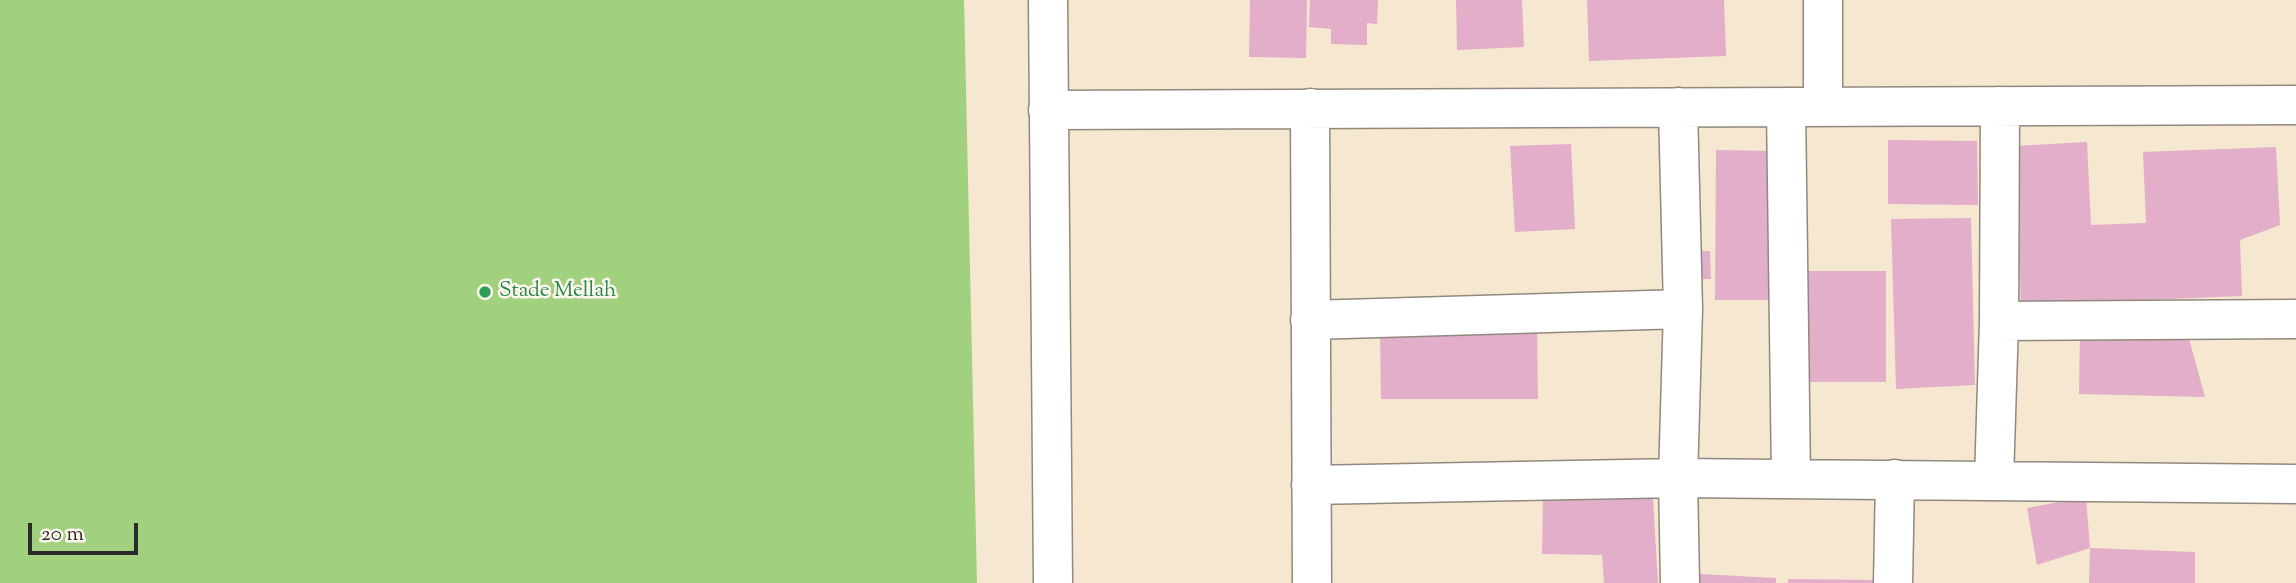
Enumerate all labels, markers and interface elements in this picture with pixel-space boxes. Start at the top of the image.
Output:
place label: Stade Mellah [499,279,616,305]
marker: Stade Mellah [477,284,493,300]
scale bar [32,510,142,554]
text: 20 m [41,520,84,550]

